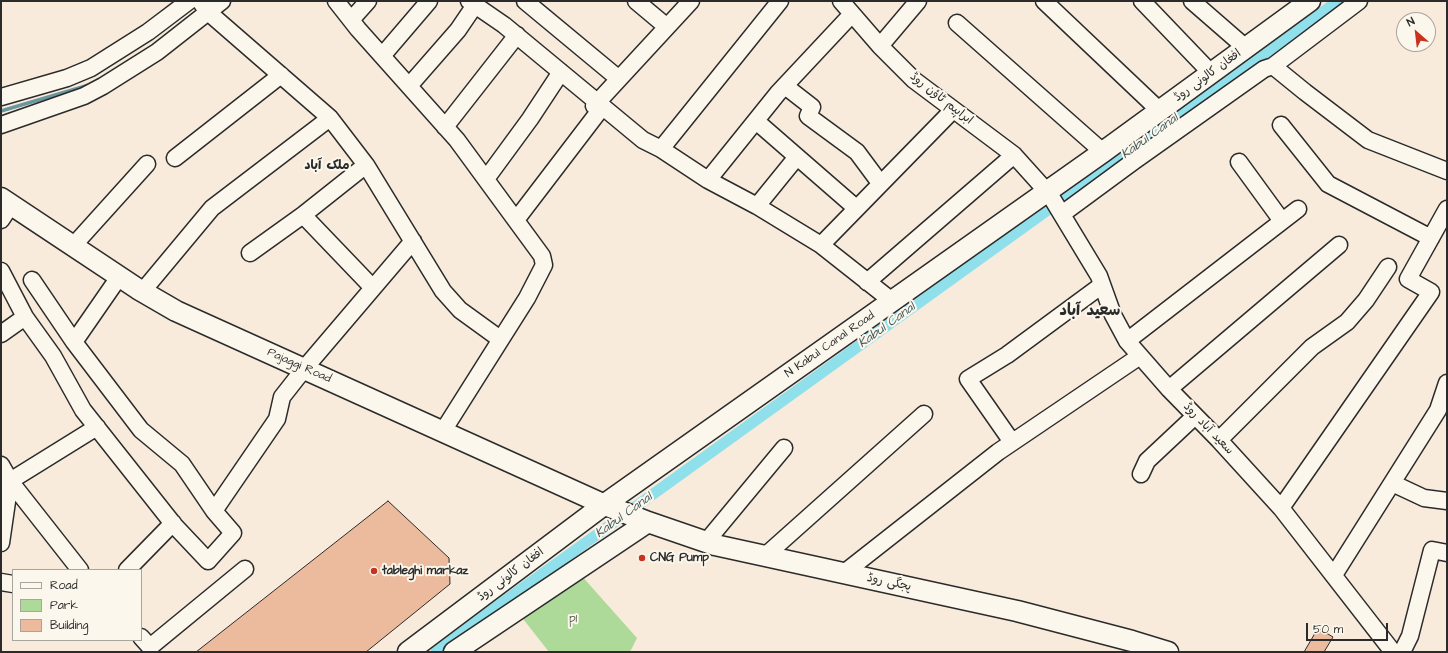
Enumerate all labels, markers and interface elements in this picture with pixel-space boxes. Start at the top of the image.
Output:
north arrow [1396,12,1436,52]
text: N [1404,14,1417,30]
street label: افغان کالونی روڈ [1171,47,1245,105]
street label: ابراہیم ٹاؤن روڈ [907,70,975,128]
water label: Kabul Canal [1118,111,1182,163]
district label: ملک آباد [305,158,349,174]
water label: Kabul Canal [855,300,919,352]
district label: سعید آباد [1060,302,1120,322]
street label: N Kabul Canal Road [782,309,878,381]
street label: Pajaggi Road [265,345,333,387]
street label: سعید آباد روڈ [1180,400,1236,458]
water label: Kabul Canal [592,490,656,542]
street label: افغان کالونی روڈ [475,545,547,605]
place label: CNG Pump [650,551,709,565]
marker: CNG Pump [637,553,647,563]
place label: tableghi markaz [382,564,468,578]
marker: tableghi markaz [369,566,379,576]
legend [12,569,142,641]
street label: پجگی روڈ [866,571,912,595]
text: Road [50,577,78,594]
text: Park [50,597,78,614]
park label: p1 [569,612,577,626]
scale bar [1308,615,1390,641]
text: Building [50,617,88,634]
text: 50 m [1313,621,1343,638]

